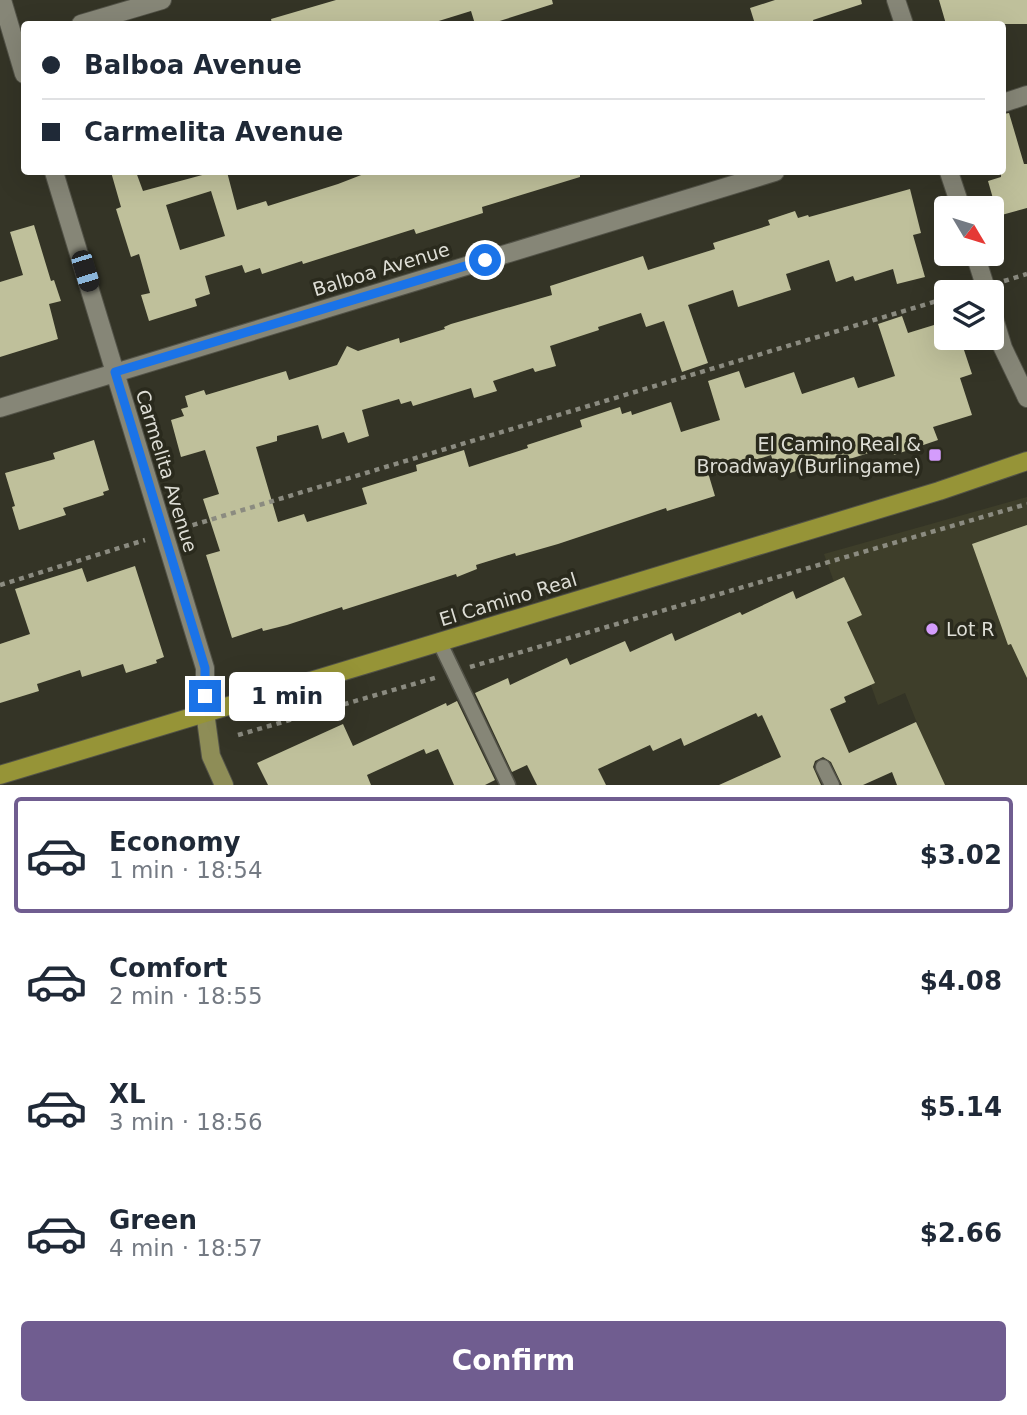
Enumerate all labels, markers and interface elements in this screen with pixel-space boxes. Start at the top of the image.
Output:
text: Balboa Avenue [84,50,302,80]
text: Carmelita Avenue [84,117,343,147]
north arrow [934,196,1004,266]
map controls [934,196,1004,350]
street label: Balboa Avenue [310,238,452,300]
route start [469,244,501,276]
car [69,248,102,294]
button: layers [934,280,1004,350]
street label: Carmelita Avenue [132,387,202,555]
place label: El Camino Real & Broadway (Burlingame) [697,433,921,477]
marker: El Camino Real & Broadway (Burlingame) [927,447,943,463]
street label: El Camino Real [437,568,579,630]
place label: Lot R [946,618,995,640]
marker: Lot R [924,621,940,637]
callout: 1 min [230,672,345,720]
route end [189,680,221,712]
text: 1 min [251,683,323,709]
icon: car [25,824,88,887]
text: Economy [109,827,240,857]
text: $3.02 [920,840,1002,870]
text: 1 min · 18:54 [109,857,263,883]
icon: car [25,950,88,1013]
text: Comfort [109,953,227,983]
text: $4.08 [920,966,1002,996]
text: 2 min · 18:55 [109,983,263,1009]
icon: car [25,1076,88,1139]
text: XL [109,1079,146,1109]
text: $5.14 [920,1092,1002,1122]
text: 3 min · 18:56 [109,1109,263,1135]
icon: car [25,1202,88,1265]
text: Green [109,1205,197,1235]
text: $2.66 [920,1218,1002,1248]
text: 4 min · 18:57 [109,1235,263,1261]
button: Confirm [21,1321,1006,1401]

